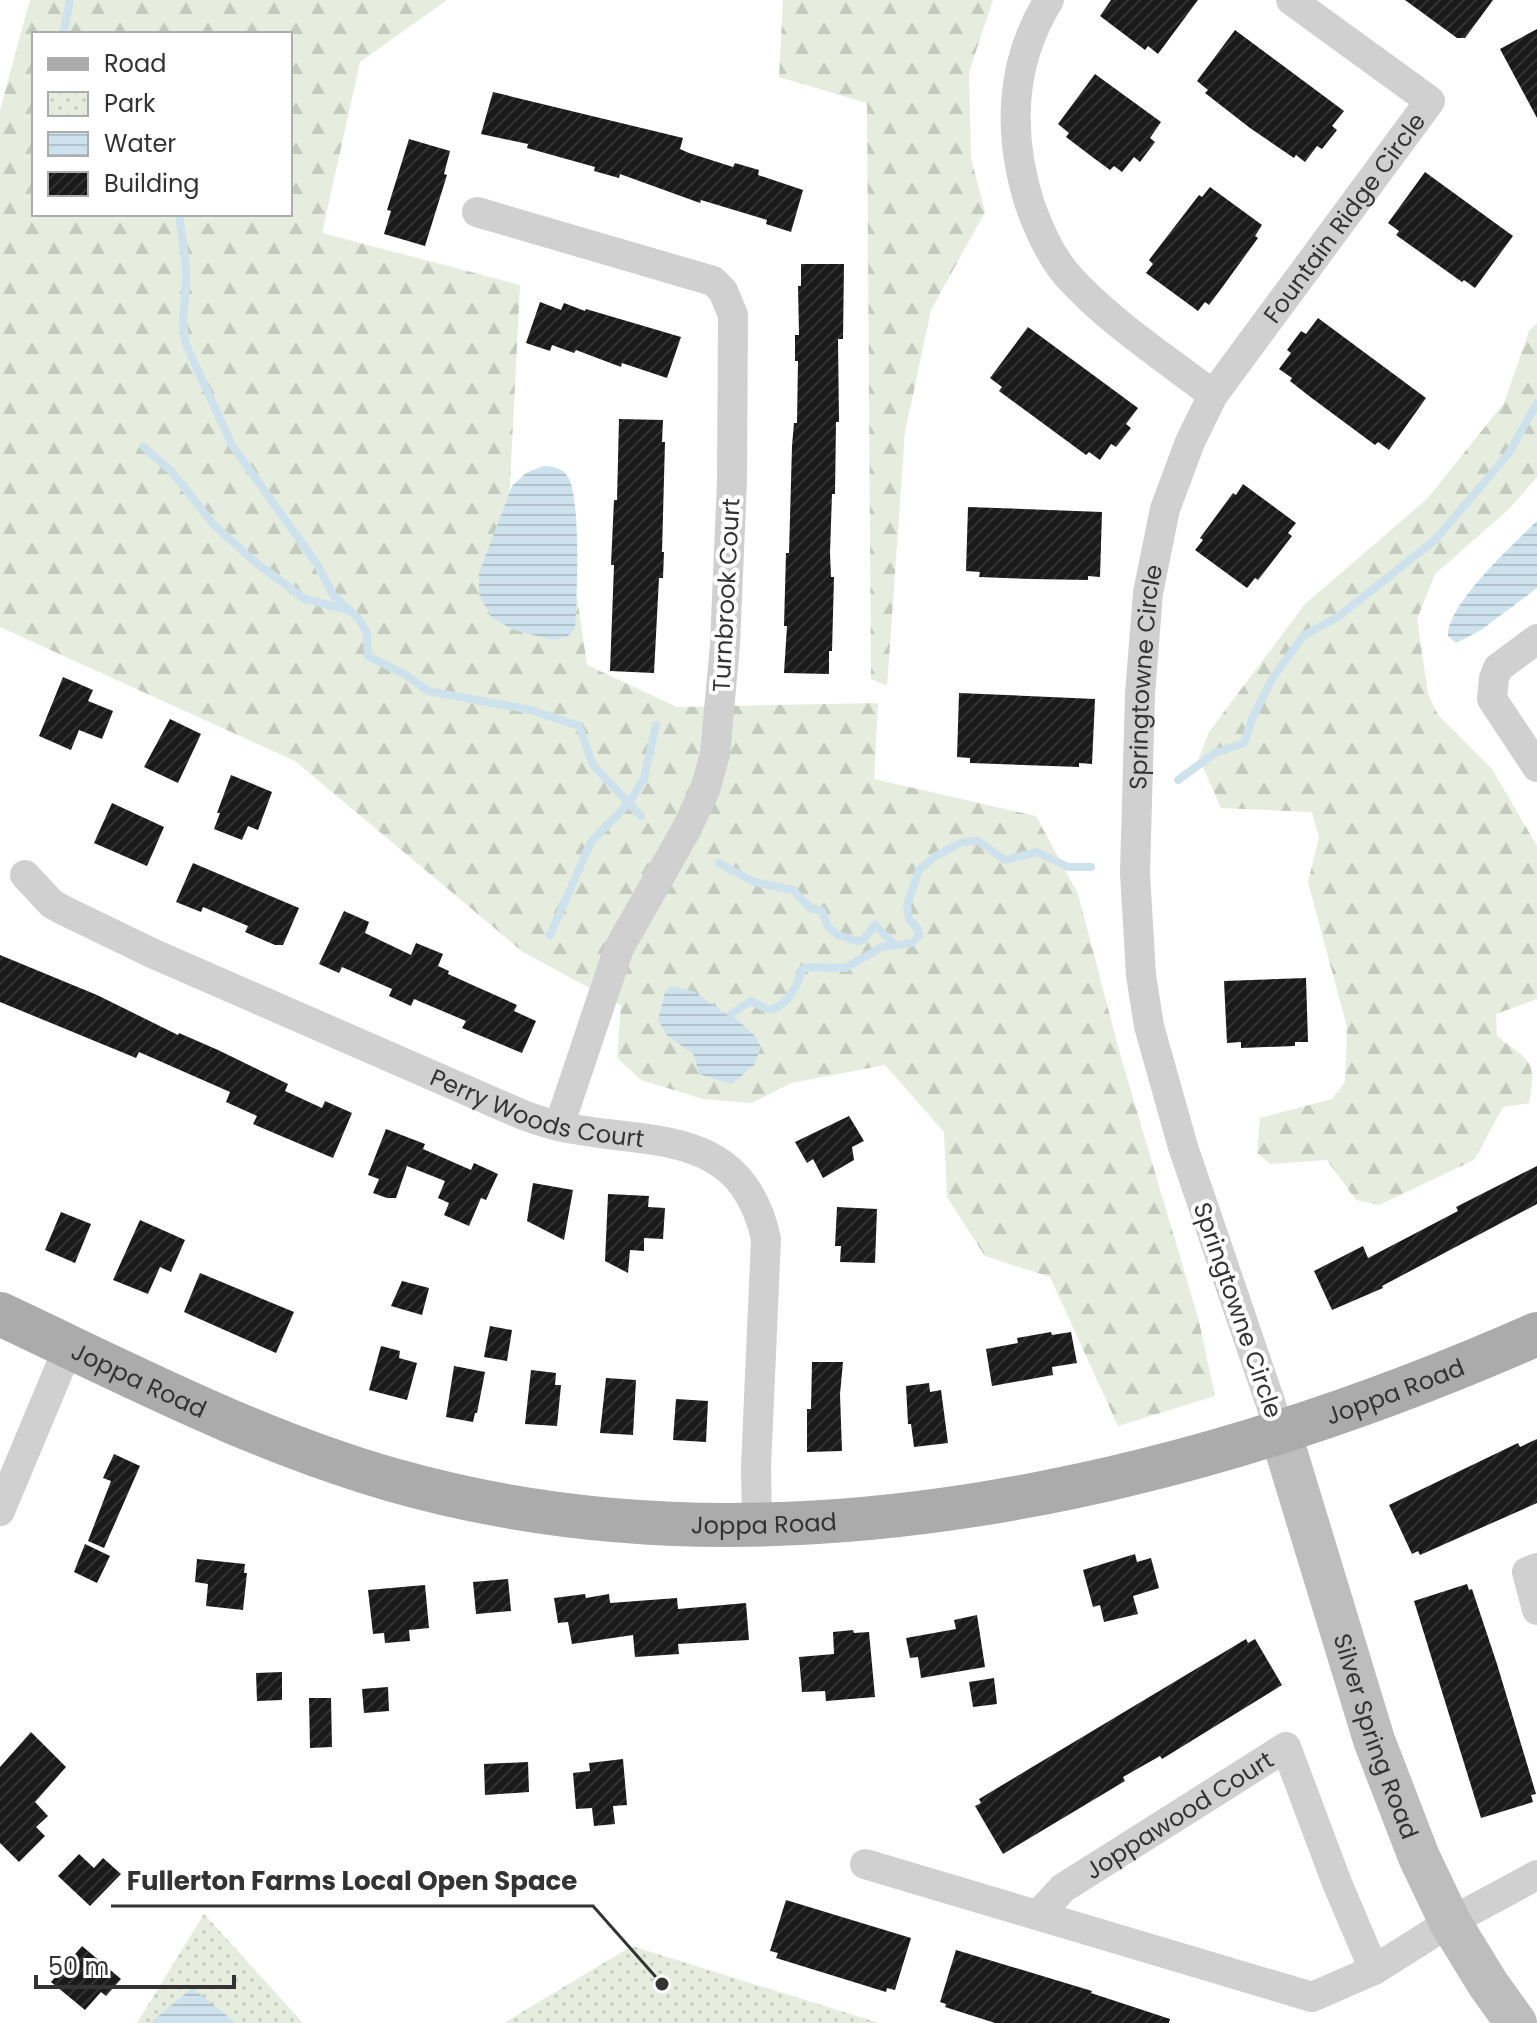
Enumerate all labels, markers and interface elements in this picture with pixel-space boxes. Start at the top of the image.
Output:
legend [32,32,292,216]
text: Road [104,47,166,80]
text: Park [104,87,156,120]
street label: Fountain Ridge Circle [1255,106,1433,330]
text: Water [104,127,176,160]
text: Building [104,167,200,200]
street label: Turnbrook Court [704,497,748,693]
street label: Springtowne Circle [1121,561,1170,790]
street label: Perry Woods Court [425,1060,646,1155]
street label: Springtowne Circle [1186,1198,1290,1422]
street label: Joppa Road [66,1334,212,1425]
street label: Joppa Road [1321,1350,1469,1432]
street label: Joppa Road [691,1504,838,1541]
street label: Silver Spring Road [1326,1629,1427,1844]
street label: Joppawood Court [1078,1743,1279,1887]
callout: Fullerton Farms Local Open Space [111,1856,593,1906]
text: Fullerton Farms Local Open Space [127,1863,577,1899]
scale bar [36,1939,234,1989]
text: 50 m [48,1950,109,1983]

